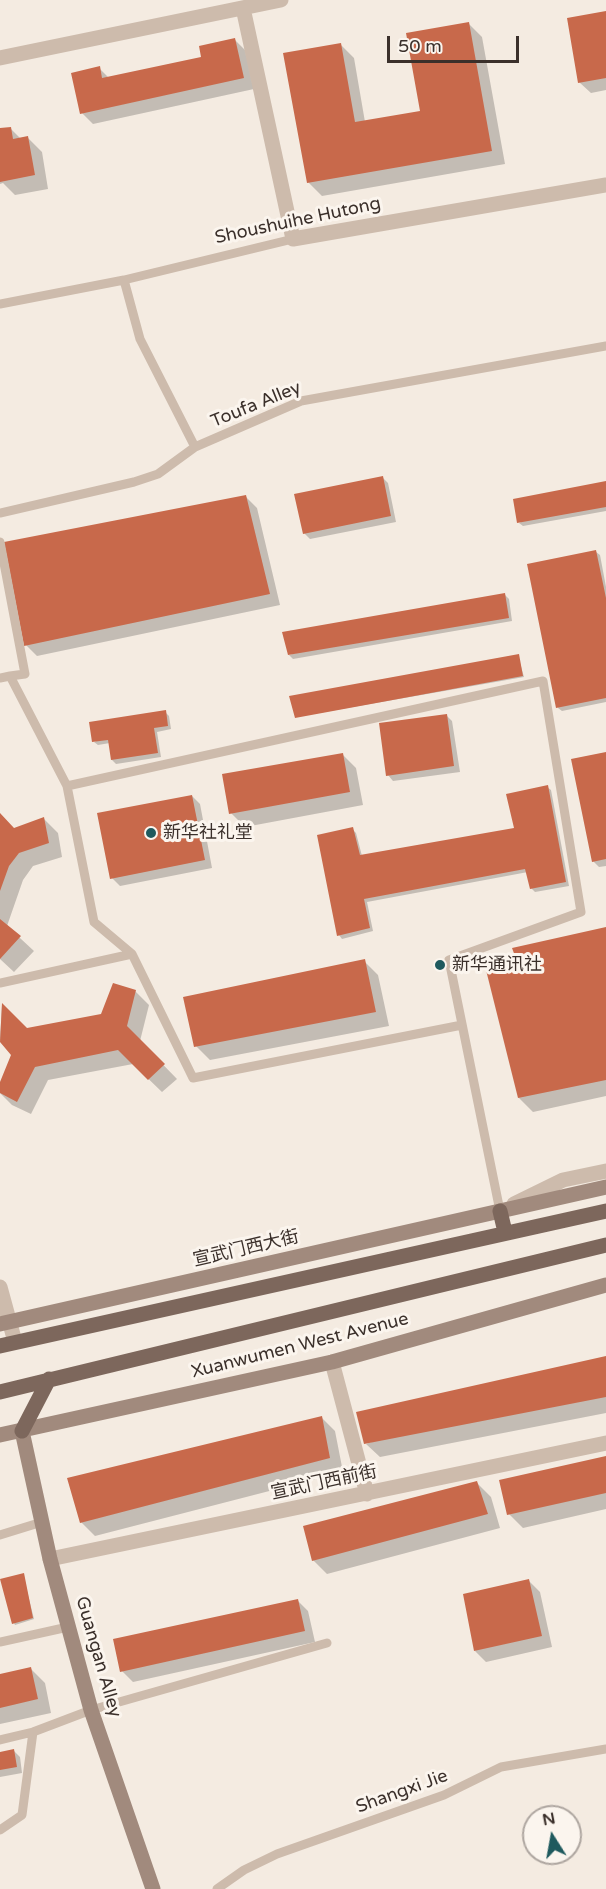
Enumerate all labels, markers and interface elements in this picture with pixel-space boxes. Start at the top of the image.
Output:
scale bar [390,24,522,62]
text: 50 m [398,35,442,57]
street label: Shoushuihe Hutong [213,193,383,249]
street label: Toufa Alley [208,377,304,433]
place label: 新华社礼堂 [163,822,253,844]
marker: 新华社礼堂 [144,826,158,840]
place label: 新华通讯社 [452,954,542,976]
marker: 新华通讯社 [433,958,447,972]
street label: 宣武门西大街 [191,1226,301,1272]
street label: Xuanwumen West Avenue [189,1309,411,1383]
street label: 宣武门西前街 [269,1461,379,1505]
street label: Guangan Alley [70,1594,126,1720]
street label: Shangxi Jie [353,1765,451,1819]
north arrow [522,1805,582,1865]
text: N [541,1808,557,1830]

